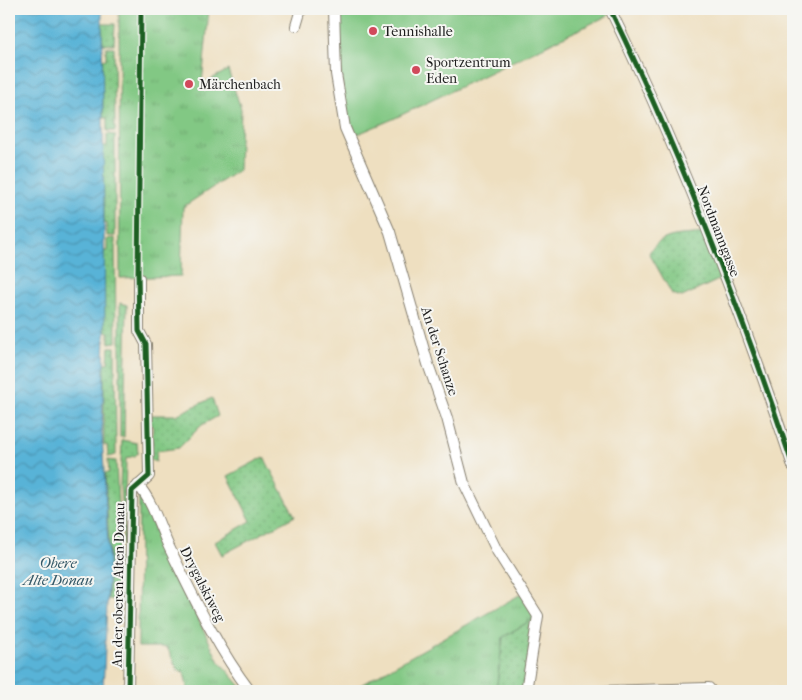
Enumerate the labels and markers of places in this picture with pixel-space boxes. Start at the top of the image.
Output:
place label: Tennishalle [383,23,453,40]
marker: Tennishalle [367,25,379,37]
place label: Sportzentrum Eden [426,54,511,87]
marker: Sportzentrum Eden [410,64,422,76]
place label: Märchenbach [199,76,281,93]
marker: Märchenbach [183,78,195,90]

